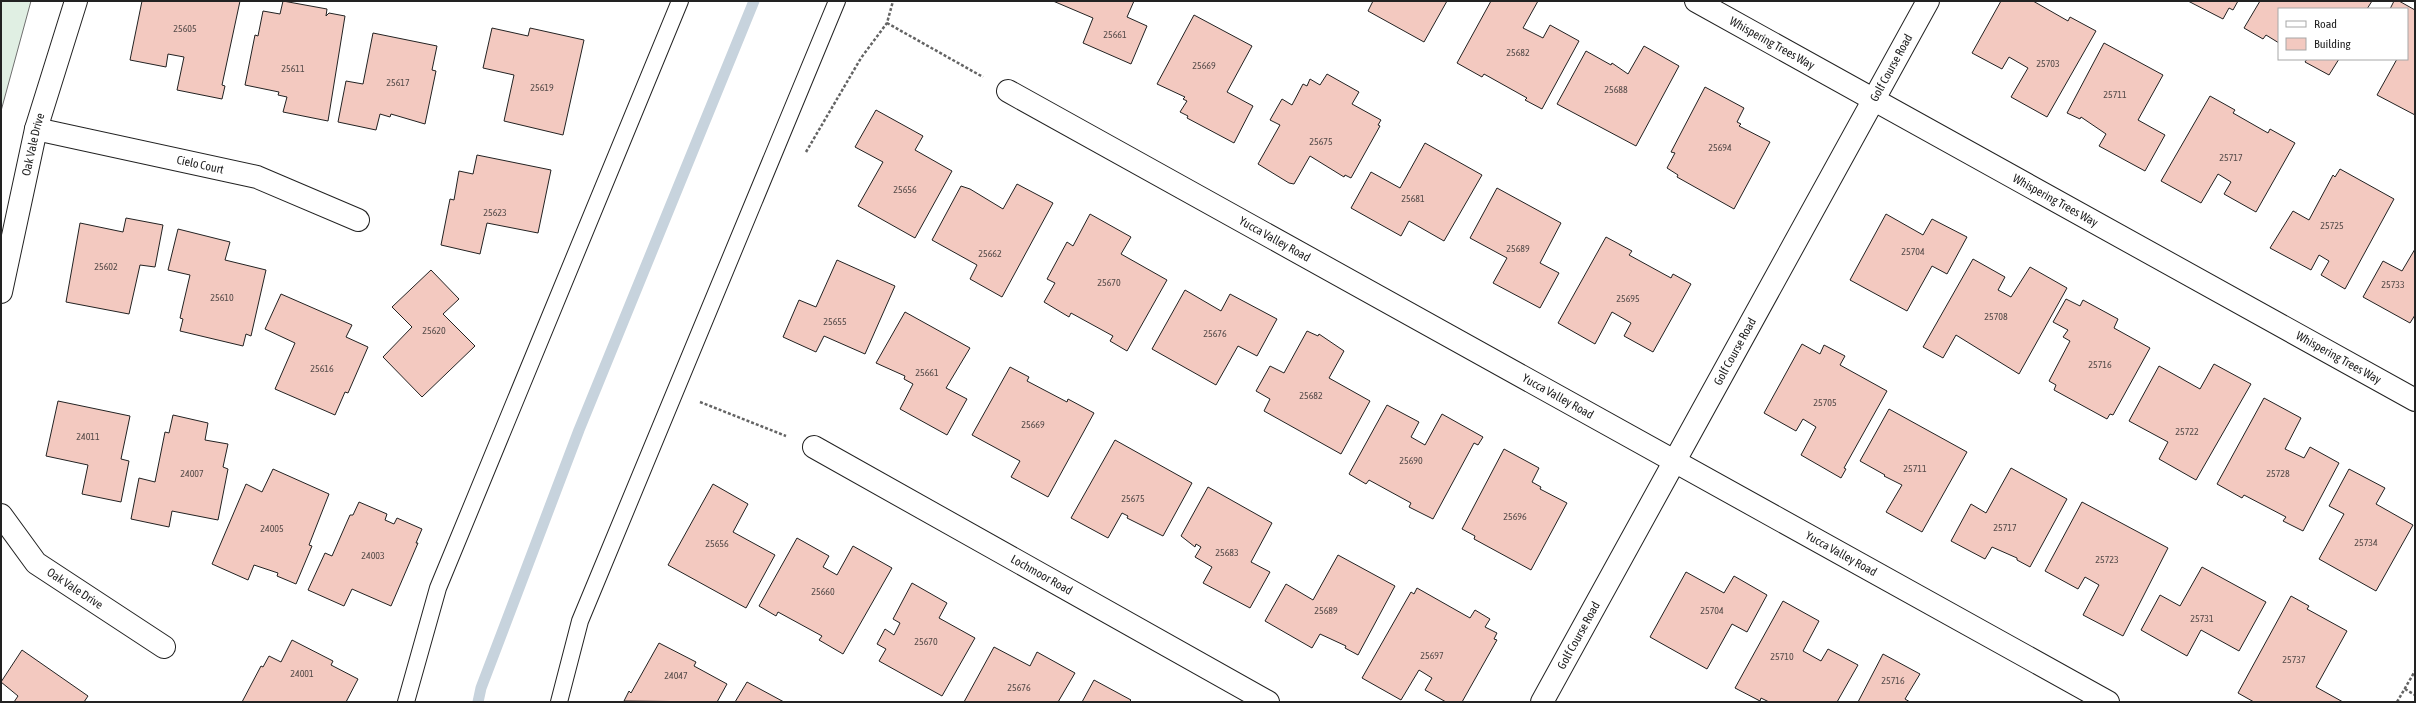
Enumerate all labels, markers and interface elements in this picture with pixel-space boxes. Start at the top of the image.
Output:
legend [2278,8,2408,60]
street label: Whispering Trees Way [1727,14,1817,73]
text: Road [2314,17,2337,31]
house number: 25605 [173,23,197,34]
house number: 25661 [1103,29,1127,40]
street label: Golf Course Road [1867,32,1915,104]
text: Building [2314,37,2352,51]
house number: 25682 [1506,47,1530,58]
house number: 25703 [2036,58,2060,69]
house number: 25669 [1192,60,1216,71]
house number: 25611 [281,63,305,74]
house number: 25617 [386,77,410,88]
house number: 25619 [530,82,554,93]
house number: 25688 [1604,84,1628,95]
house number: 25711 [2103,89,2127,100]
street label: Oak Vale Drive [19,111,48,177]
house number: 25675 [1309,136,1333,147]
house number: 25694 [1708,142,1732,153]
house number: 25717 [2219,152,2243,163]
street label: Cielo Court [175,153,225,177]
street label: Whispering Trees Way [2010,171,2101,230]
house number: 25656 [893,184,917,195]
house number: 25681 [1401,193,1425,204]
house number: 25623 [483,207,507,218]
street label: Yucca Valley Road [1236,214,1313,265]
house number: 25725 [2320,220,2344,231]
house number: 25689 [1506,243,1530,254]
house number: 25704 [1901,246,1925,257]
house number: 25662 [978,248,1002,259]
house number: 25602 [94,261,118,272]
house number: 25670 [1097,277,1121,288]
house number: 25733 [2381,279,2405,290]
house number: 25610 [210,292,234,303]
house number: 25695 [1616,293,1640,304]
house number: 25708 [1984,311,2008,322]
street label: Golf Course Road [1711,315,1759,388]
house number: 25655 [823,316,847,327]
house number: 25620 [422,325,446,336]
house number: 25676 [1203,328,1227,339]
street label: Whispering Trees Way [2294,328,2384,387]
house number: 25716 [2088,359,2112,370]
house number: 25616 [310,363,334,374]
house number: 25661 [915,367,939,378]
street label: Yucca Valley Road [1520,371,1596,422]
house number: 25682 [1299,390,1323,401]
house number: 25705 [1813,397,1837,408]
house number: 25669 [1021,419,1045,430]
house number: 25722 [2175,426,2199,437]
house number: 24011 [76,431,100,442]
house number: 25690 [1399,455,1423,466]
house number: 25711 [1903,463,1927,474]
house number: 24007 [180,468,204,479]
house number: 25728 [2266,468,2290,479]
house number: 25675 [1121,493,1145,504]
house number: 25696 [1503,511,1527,522]
house number: 25717 [1993,522,2017,533]
house number: 24005 [260,523,284,534]
street label: Yucca Valley Road [1803,528,1879,579]
house number: 25734 [2354,537,2378,548]
house number: 25656 [705,538,729,549]
house number: 25683 [1215,547,1239,558]
house number: 24003 [361,550,385,561]
street label: Lochmoor Road [1008,552,1075,598]
house number: 25723 [2095,554,2119,565]
street label: Oak Vale Drive [44,565,106,612]
house number: 25660 [811,586,835,597]
street label: Golf Course Road [1554,599,1603,672]
house number: 25689 [1314,605,1338,616]
house number: 25704 [1700,605,1724,616]
house number: 25731 [2190,613,2214,624]
house number: 25670 [914,636,938,647]
house number: 25697 [1420,650,1444,661]
house number: 25710 [1770,651,1794,662]
house number: 25737 [2282,654,2306,665]
house number: 24001 [290,668,314,679]
house number: 24047 [664,670,688,681]
house number: 25716 [1881,675,1905,686]
house number: 25676 [1007,682,1031,693]

